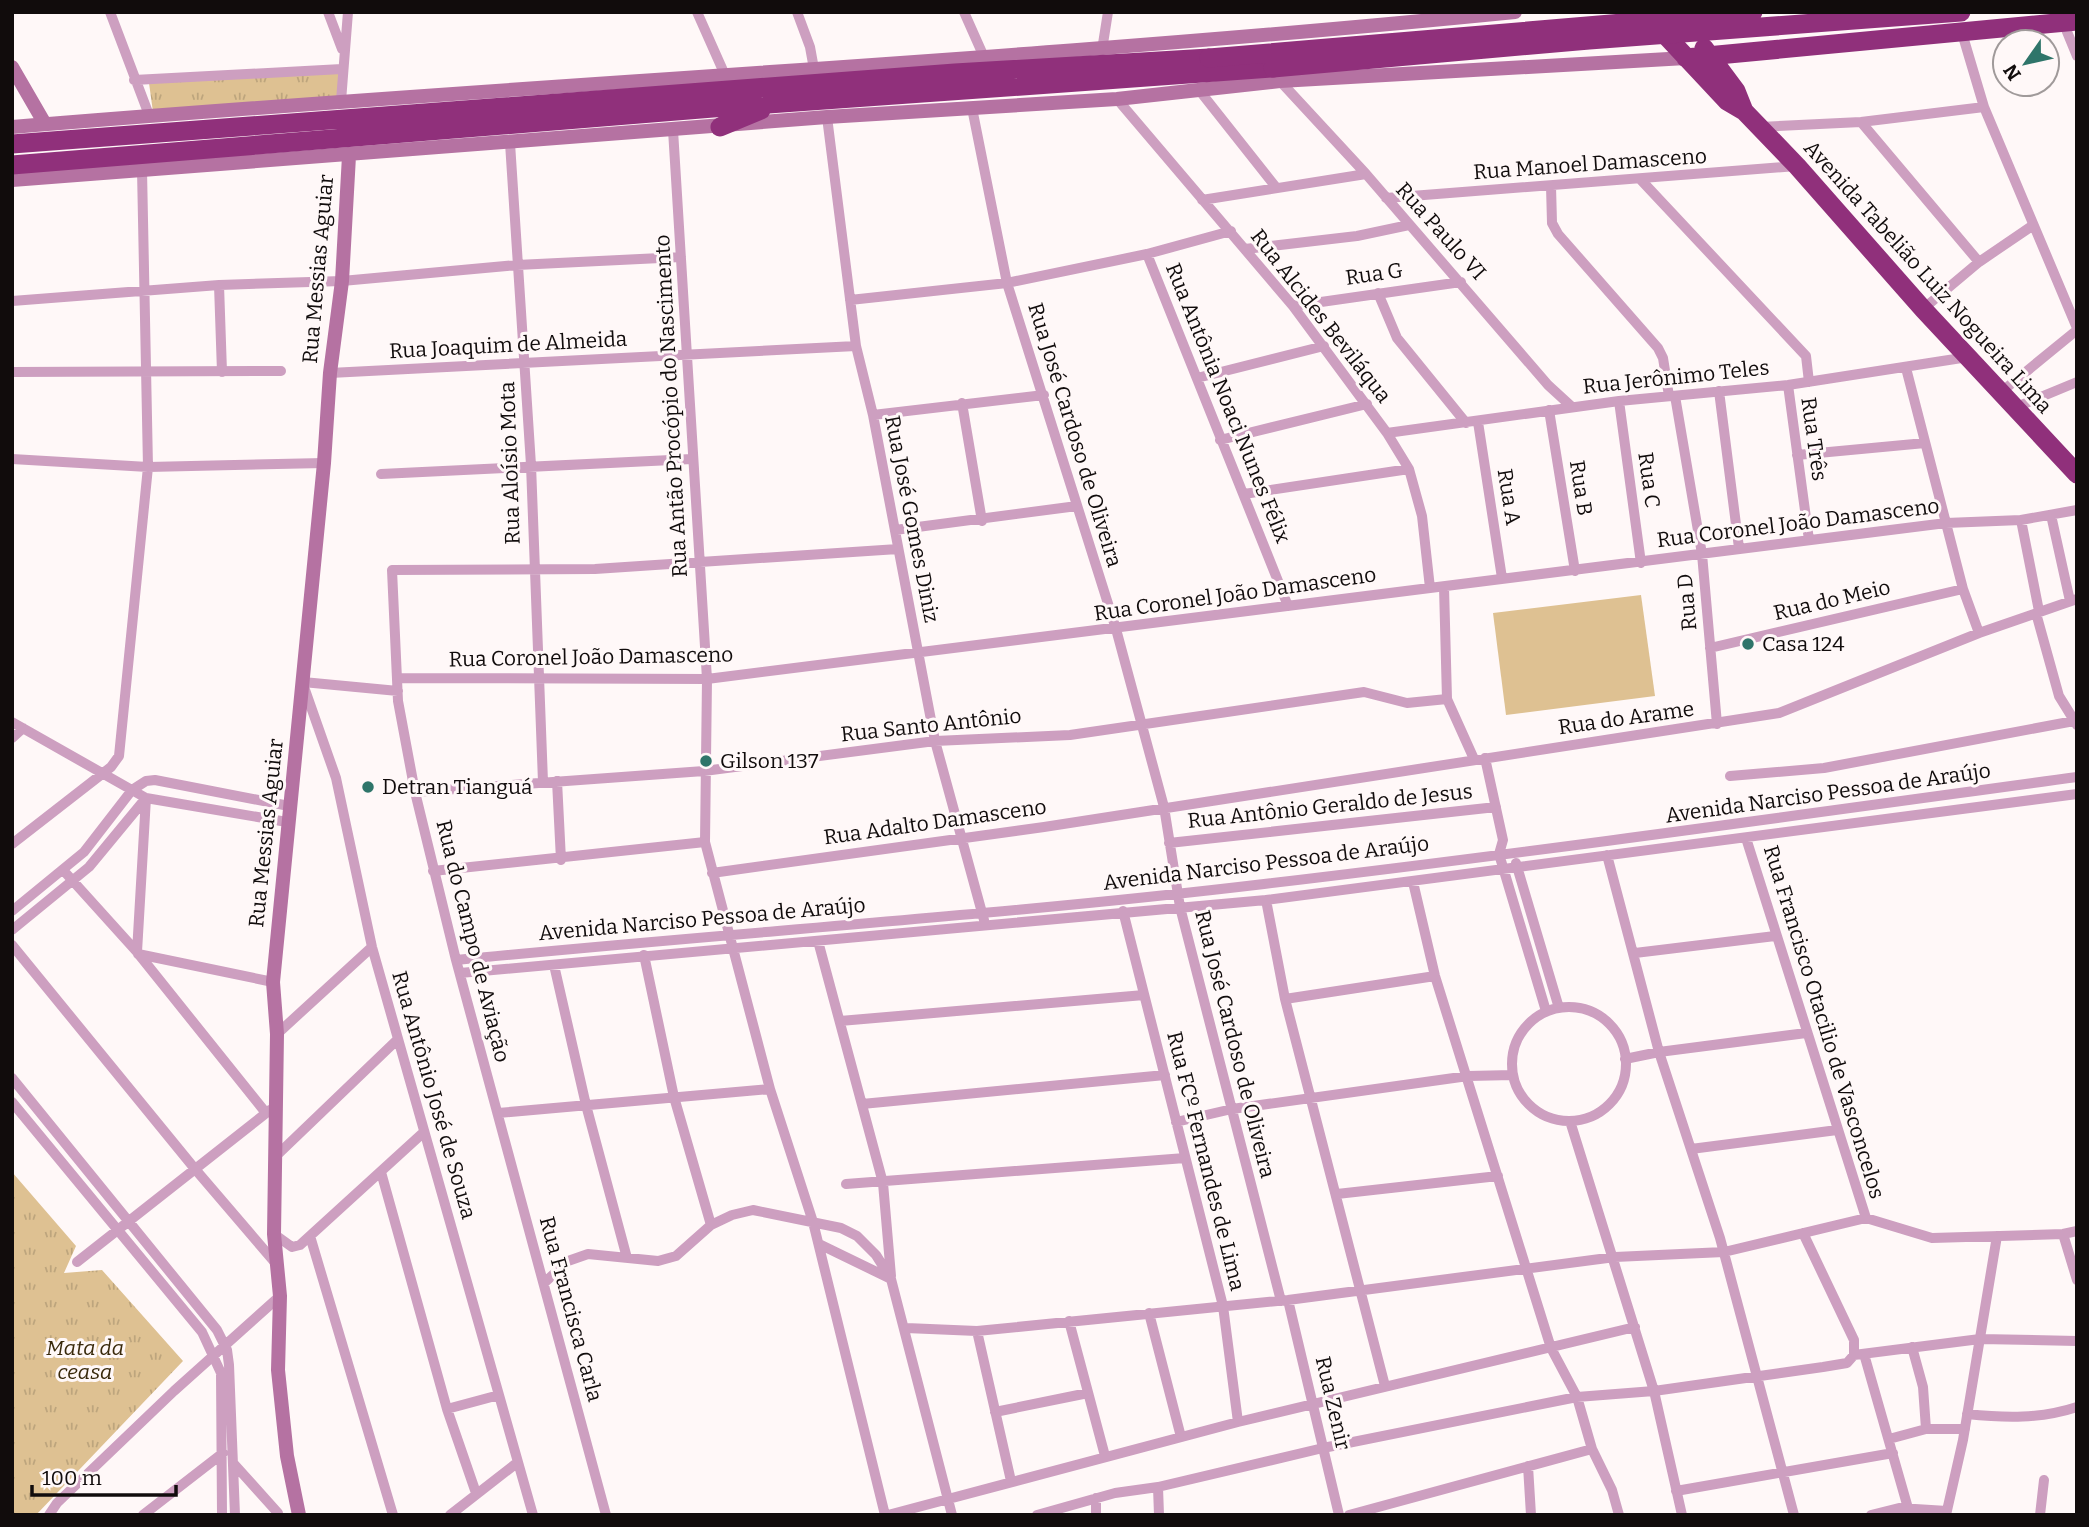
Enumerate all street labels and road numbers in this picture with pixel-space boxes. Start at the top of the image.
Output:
street label: Avenida Tabelião Luiz Nogueira Lima [1798,135,2058,419]
street label: Rua Manoel Damasceno [1472,143,1708,185]
street label: Rua Messias Aguiar [297,173,339,365]
street label: Rua Paulo VI [1390,177,1492,285]
street label: Rua Alcides Beviláqua [1245,224,1397,408]
street label: Rua Antão Procópio do Nascimento [649,234,693,578]
street label: Rua G [1344,257,1404,291]
street label: Rua Antônia Noaci Nunes Félix [1160,259,1296,547]
street label: Rua José Cardoso de Oliveira [1022,300,1128,571]
street label: Rua Joaquim de Almeida [388,326,628,364]
street label: Rua Jerônimo Teles [1581,354,1771,400]
street label: Rua Aloísio Mota [494,381,526,545]
street label: Rua Três [1795,395,1833,483]
street label: Rua José Gomes Diniz [879,413,945,625]
street label: Rua C [1632,451,1666,509]
street label: Rua B [1564,458,1598,518]
street label: Rua A [1492,467,1526,527]
street label: Rua Coronel João Damasceno [1655,493,1941,553]
street label: Rua Coronel João Damasceno [1092,561,1378,627]
street label: Rua D [1672,572,1702,632]
street label: Rua do Meio [1771,574,1893,626]
street label: Rua Coronel João Damasceno [449,642,733,672]
street label: Rua do Arame [1556,696,1696,740]
street label: Rua Santo Antônio [839,703,1023,747]
street label: Rua Messias Aguiar [243,737,289,929]
street label: Avenida Narciso Pessoa de Araújo [1664,757,1992,829]
street label: Rua Antônio Geraldo de Jesus [1186,778,1474,834]
street label: Rua Adalto Damasceno [822,793,1048,851]
street label: Rua do Campo de Aviação [430,817,516,1065]
street label: Avenida Narciso Pessoa de Araújo [1102,830,1430,896]
street label: Rua Francisco Otacilio de Vasconcelos [1758,842,1890,1202]
street label: Avenida Narciso Pessoa de Araújo [537,892,867,946]
street label: Rua José Cardoso de Oliveira [1189,907,1281,1181]
street label: Rua Antônio José de Souza [386,968,482,1222]
street label: Rua FCº Fernandes de Lima [1161,1029,1251,1294]
street label: Rua Francisca Carla [534,1214,608,1405]
street label: Rua Zenir [1310,1354,1356,1452]

